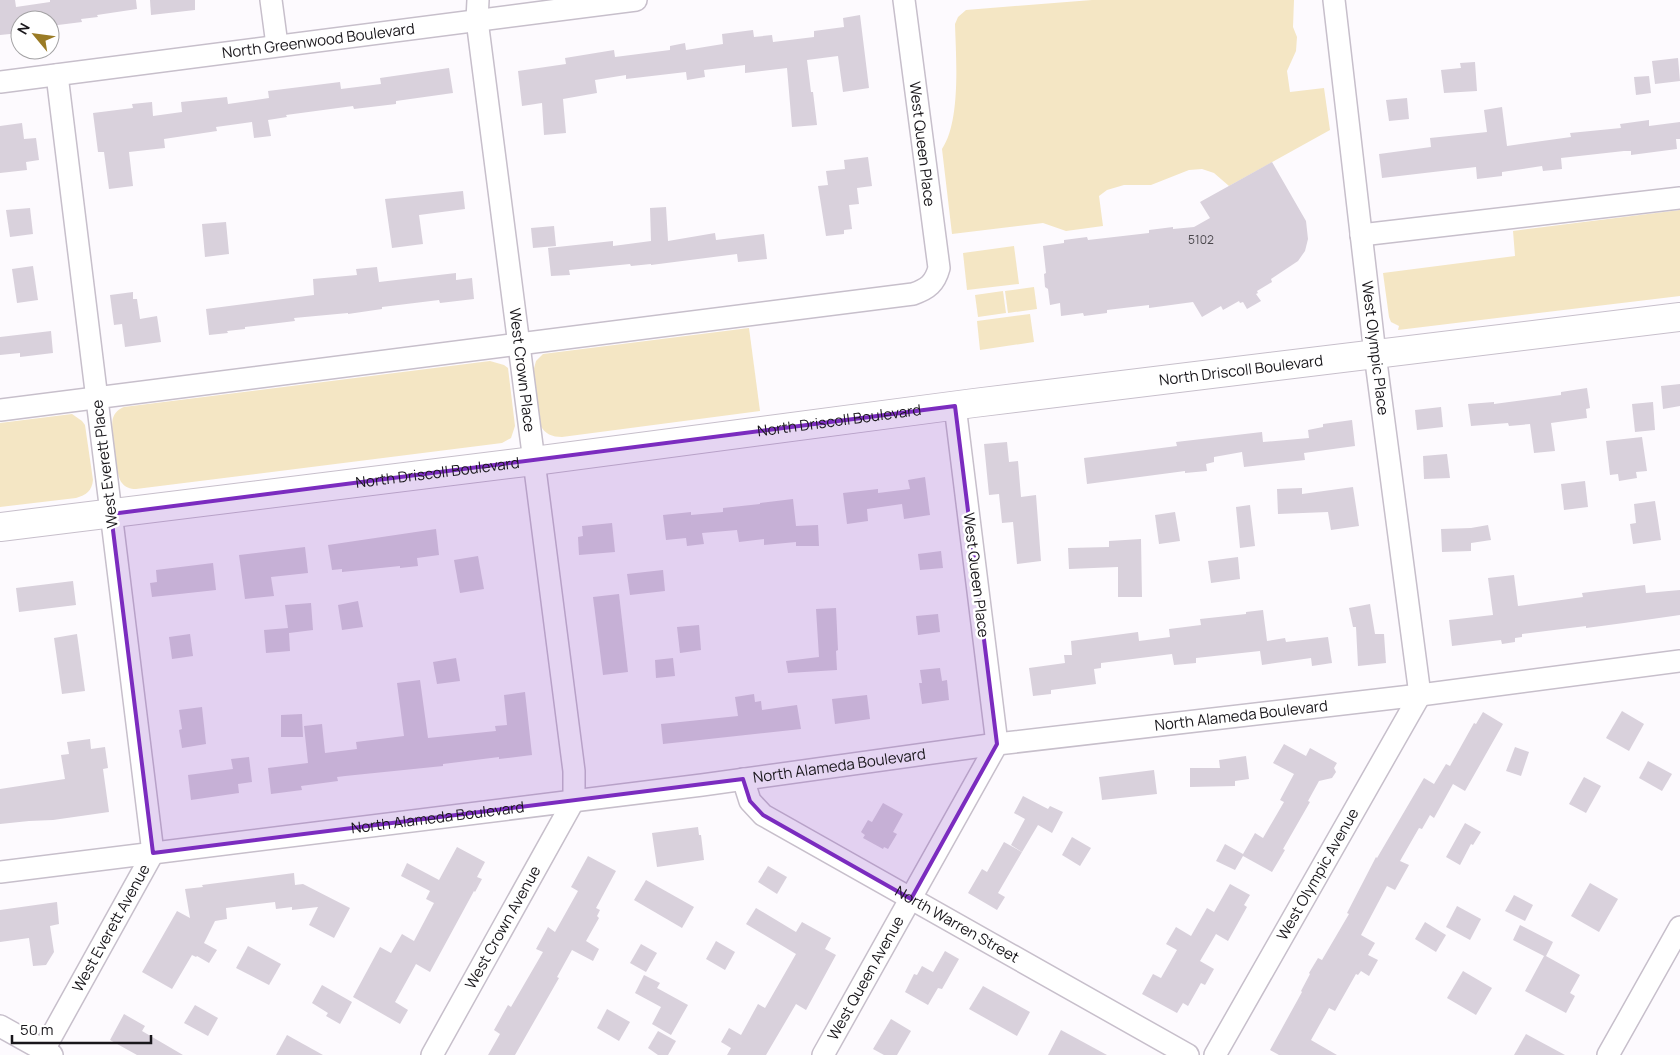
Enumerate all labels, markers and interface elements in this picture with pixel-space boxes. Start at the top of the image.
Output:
north arrow [10,10,60,60]
street label: North Greenwood Boulevard [221,18,416,63]
text: N [12,19,34,37]
street label: West Queen Place [904,80,941,208]
house number: 5102 [1188,231,1214,248]
street label: West Olympic Place [1357,280,1394,417]
street label: West Crown Place [504,307,541,433]
street label: North Driscoll Boulevard [1158,350,1324,390]
street label: West Everett Place [86,398,123,530]
street label: North Driscoll Boulevard [756,399,922,441]
street label: North Driscoll Boulevard [354,452,521,493]
street label: West Queen Place [958,511,995,639]
street label: North Alameda Boulevard [1153,695,1329,736]
street label: North Alameda Boulevard [752,743,927,788]
street label: North Alameda Boulevard [350,796,525,838]
street label: West Olympic Avenue [1272,804,1364,944]
street label: West Everett Avenue [67,860,155,996]
street label: West Crown Avenue [460,862,546,993]
street label: North Warren Street [891,881,1023,968]
street label: West Queen Avenue [822,912,909,1044]
scale bar [12,1012,151,1044]
text: 50 m [20,1019,54,1040]

